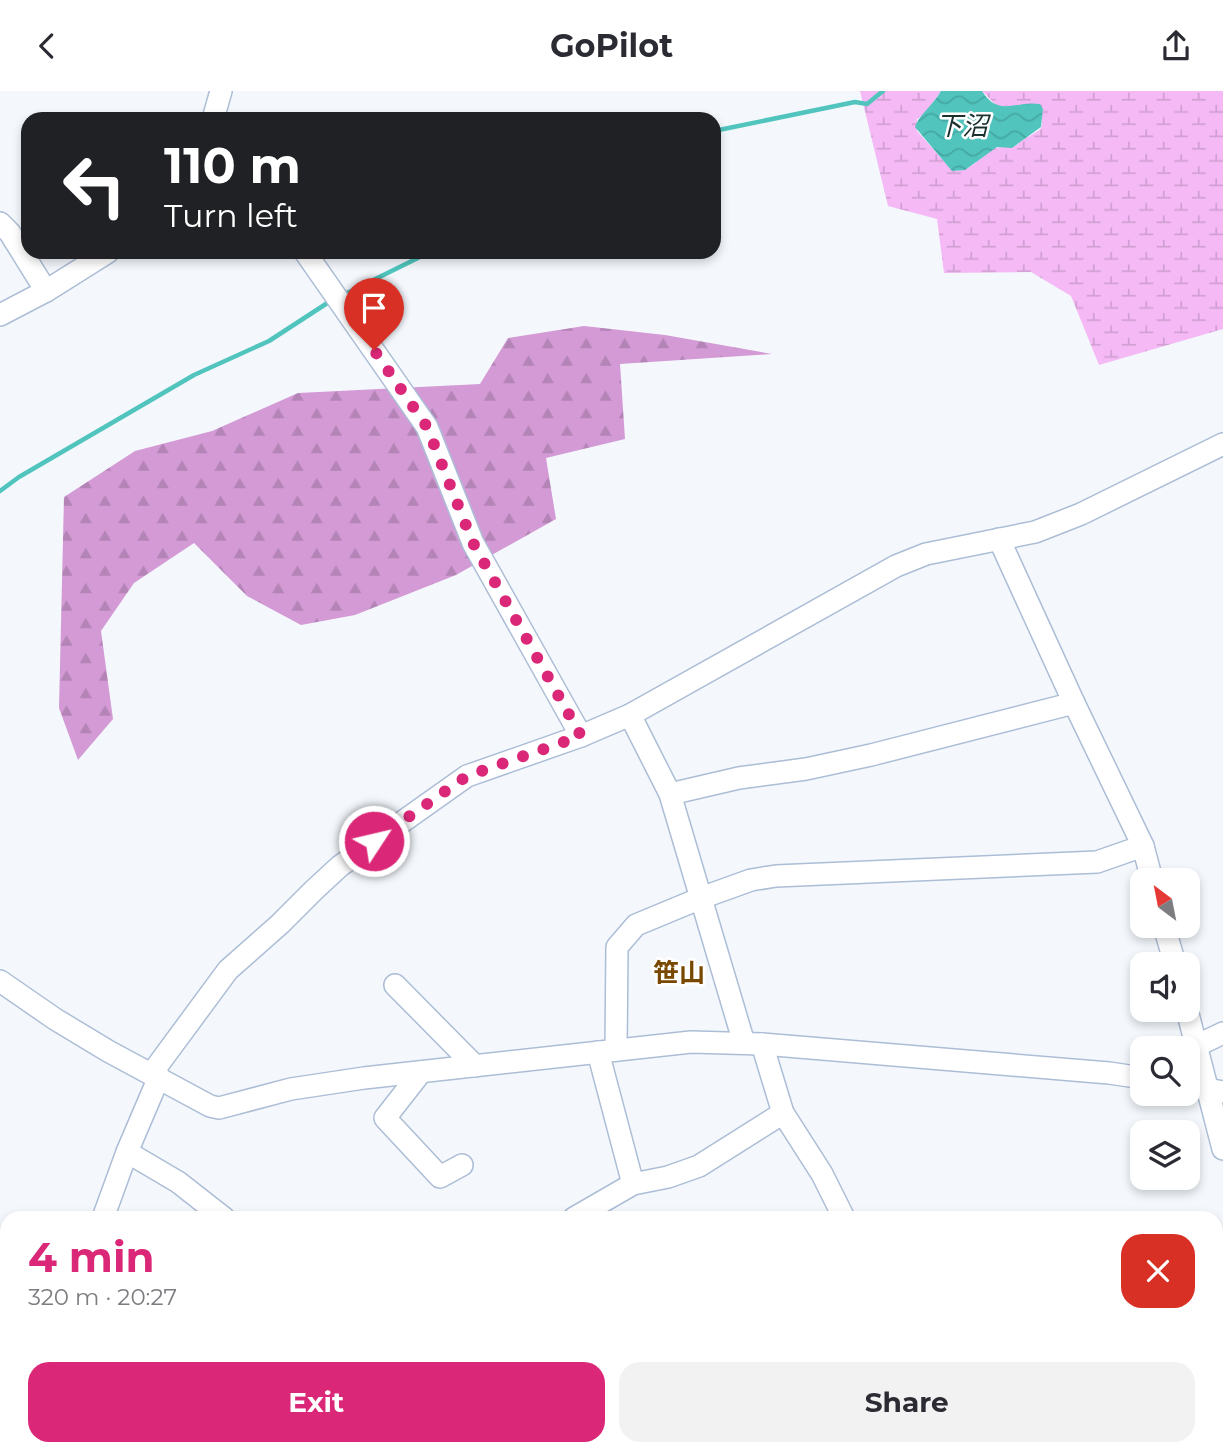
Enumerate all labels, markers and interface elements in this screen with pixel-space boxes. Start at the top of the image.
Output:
text: GoPilot [550,26,673,65]
icon: back [28,27,66,65]
icon: share [1157,27,1195,65]
water label: 下沼 [936,110,992,142]
text: 110 m [164,136,301,195]
icon: left [49,140,140,231]
text: Turn left [164,196,298,235]
pin [344,278,404,350]
icon: arrive [355,289,393,327]
position arrow [337,804,411,878]
north arrow [1130,868,1200,938]
map controls [1130,868,1200,1190]
button: sound [1130,952,1200,1022]
district label: 笹山 [653,957,705,989]
button: search [1130,1036,1200,1106]
button: layers [1130,1120,1200,1190]
text: 4 min [28,1231,155,1283]
button: close [1121,1234,1195,1308]
text: 320 m · 20:27 [28,1283,177,1311]
button: Exit [28,1362,605,1442]
button: Share [619,1362,1195,1442]

